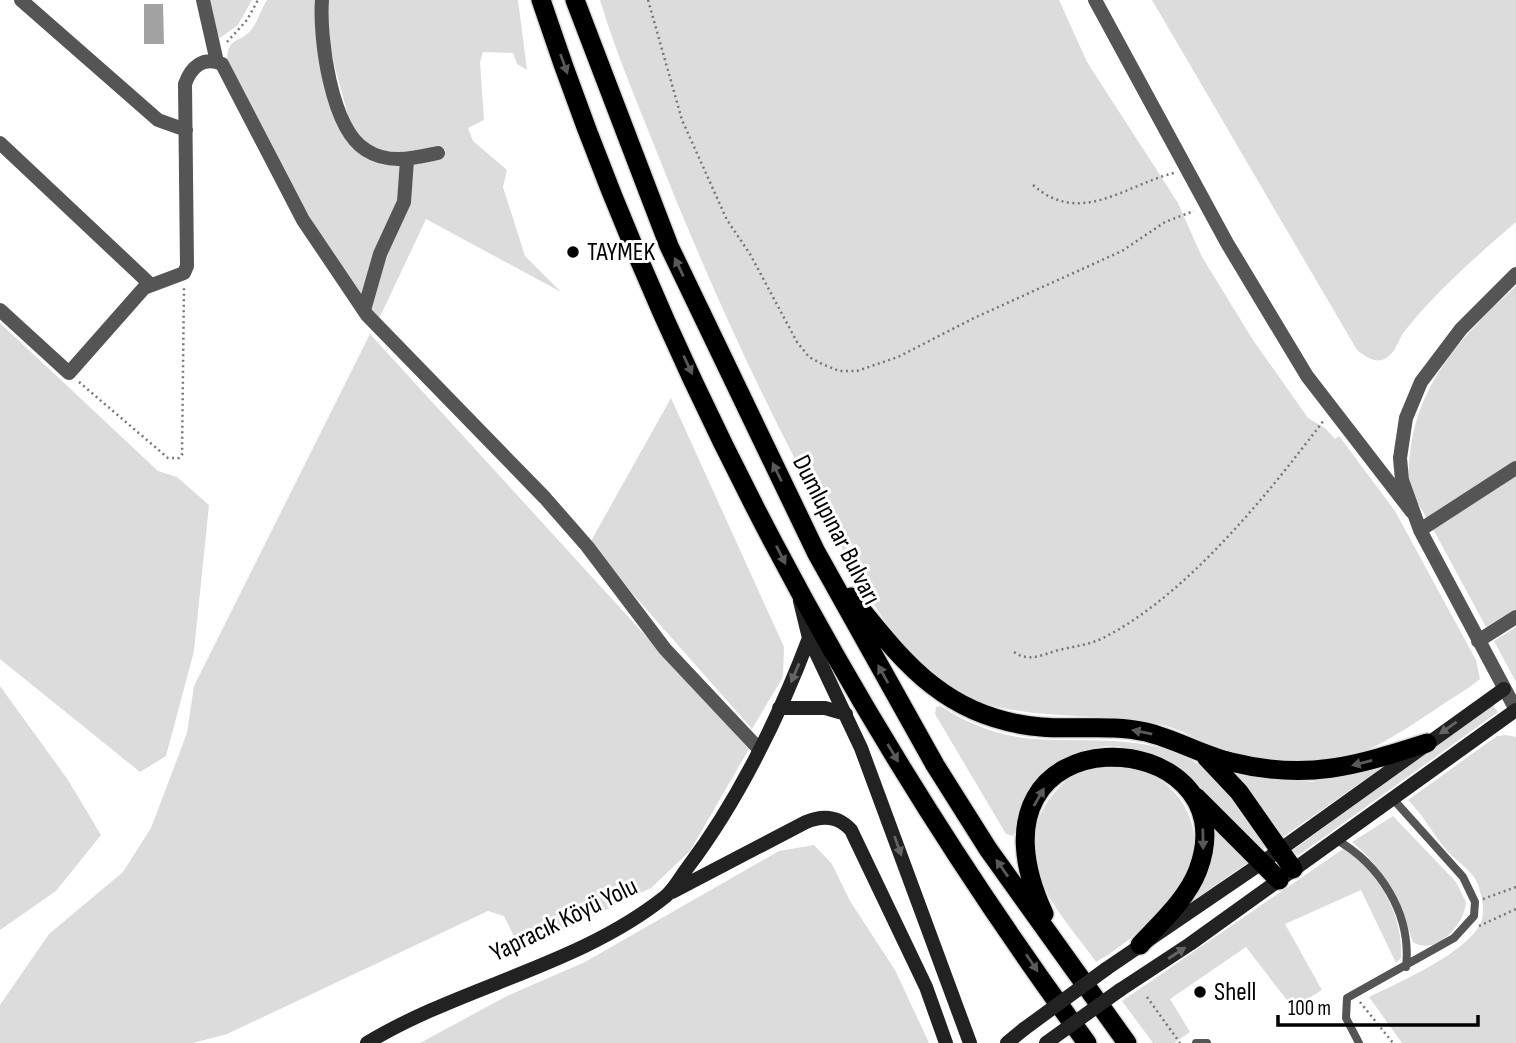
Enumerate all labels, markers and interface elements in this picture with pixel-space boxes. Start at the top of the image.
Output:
one-way arrow [559,54,570,75]
place label: TAYMEK [587,237,655,268]
marker: TAYMEK [565,244,581,260]
one-way arrow [673,257,685,277]
one-way arrow [682,355,694,375]
street label: Dumlupınar Bulvarı [785,450,887,610]
one-way arrow [771,462,783,483]
one-way arrow [776,545,787,565]
one-way arrow [789,663,801,683]
one-way arrow [877,664,889,683]
one-way arrow [1439,721,1457,735]
one-way arrow [1131,726,1153,737]
one-way arrow [887,743,899,762]
one-way arrow [1351,758,1373,769]
one-way arrow [1032,788,1045,807]
one-way arrow [1197,828,1209,850]
one-way arrow [893,836,904,857]
one-way arrow [995,859,1009,877]
street label: Yapracık Köyü Yolu [485,871,643,969]
one-way arrow [1167,946,1187,959]
one-way arrow [1025,954,1039,972]
place label: Shell [1214,977,1256,1008]
marker: Shell [1192,984,1208,1000]
scale bar [1278,984,1478,1028]
text: 100 m [1288,996,1331,1021]

